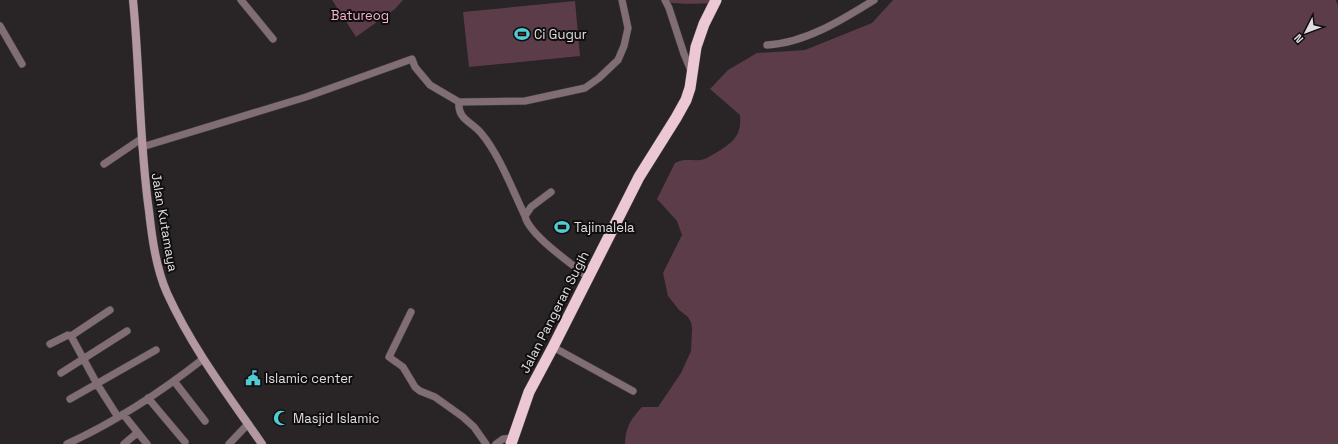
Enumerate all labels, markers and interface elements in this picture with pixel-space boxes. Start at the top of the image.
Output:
park label: Batureog [331,7,389,24]
north arrow [1286,12,1326,52]
sports icon: Ci Gugur [513,25,531,43]
place label: Ci Gugur [534,26,587,43]
text: N [1291,31,1306,46]
street label: Jalan Kutamaya [147,171,182,273]
sports icon: Tajimalela [553,218,571,236]
place label: Tajimalela [574,219,635,236]
street label: Jalan Pangeran Sugih [516,248,593,376]
public building icon: Islamic center [244,369,262,387]
place label: Islamic center [265,370,353,387]
mosque icon: Masjid Islamic [272,409,290,427]
place label: Masjid Islamic [293,410,380,427]

